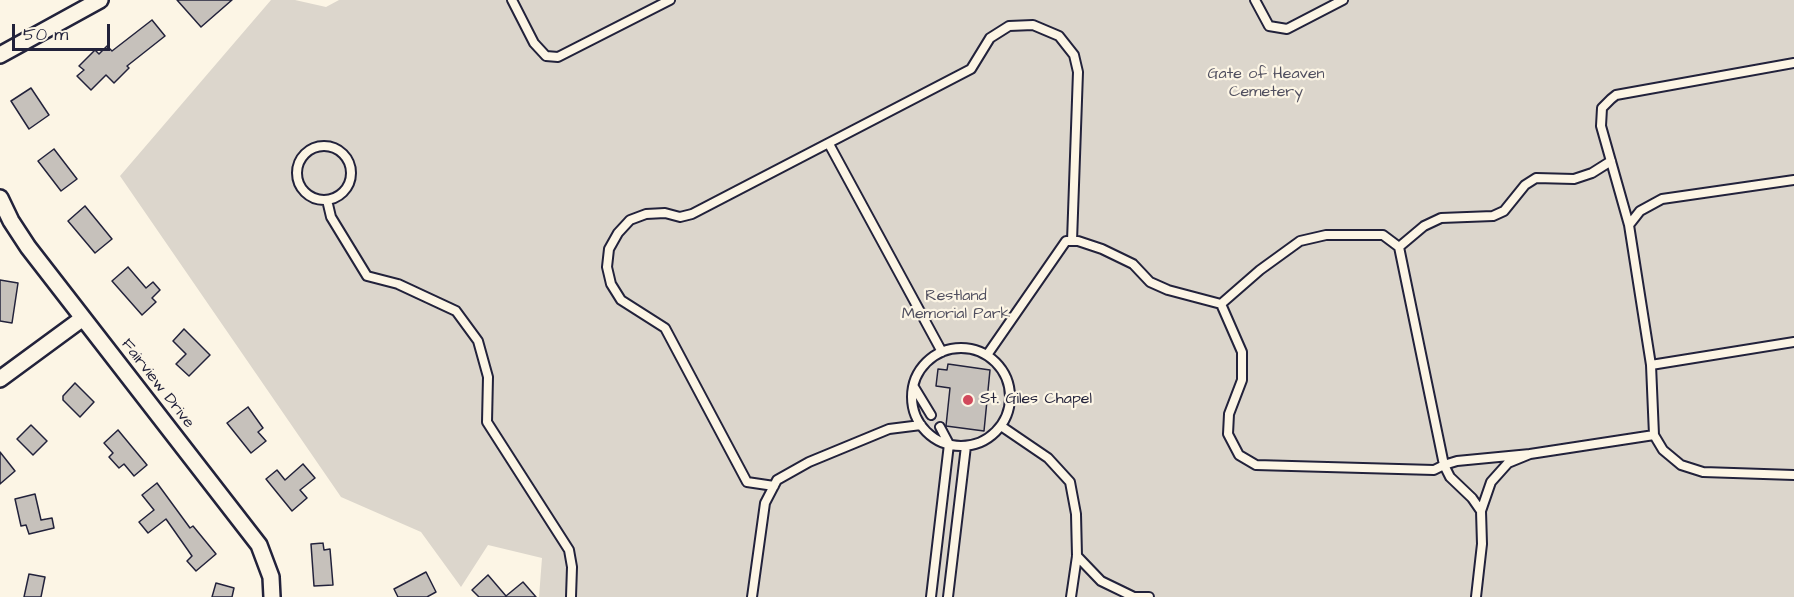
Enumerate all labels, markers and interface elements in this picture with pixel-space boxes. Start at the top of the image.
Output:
scale bar [15,12,112,50]
text: 50 m [23,22,68,47]
park label: Gate of Heaven Cemetery [1207,65,1325,103]
park label: Restland Memorial Park [902,287,1010,325]
street label: Fairview Drive [116,336,198,432]
place label: St. Giles Chapel [980,390,1092,410]
marker: St. Giles Chapel [961,393,975,407]

